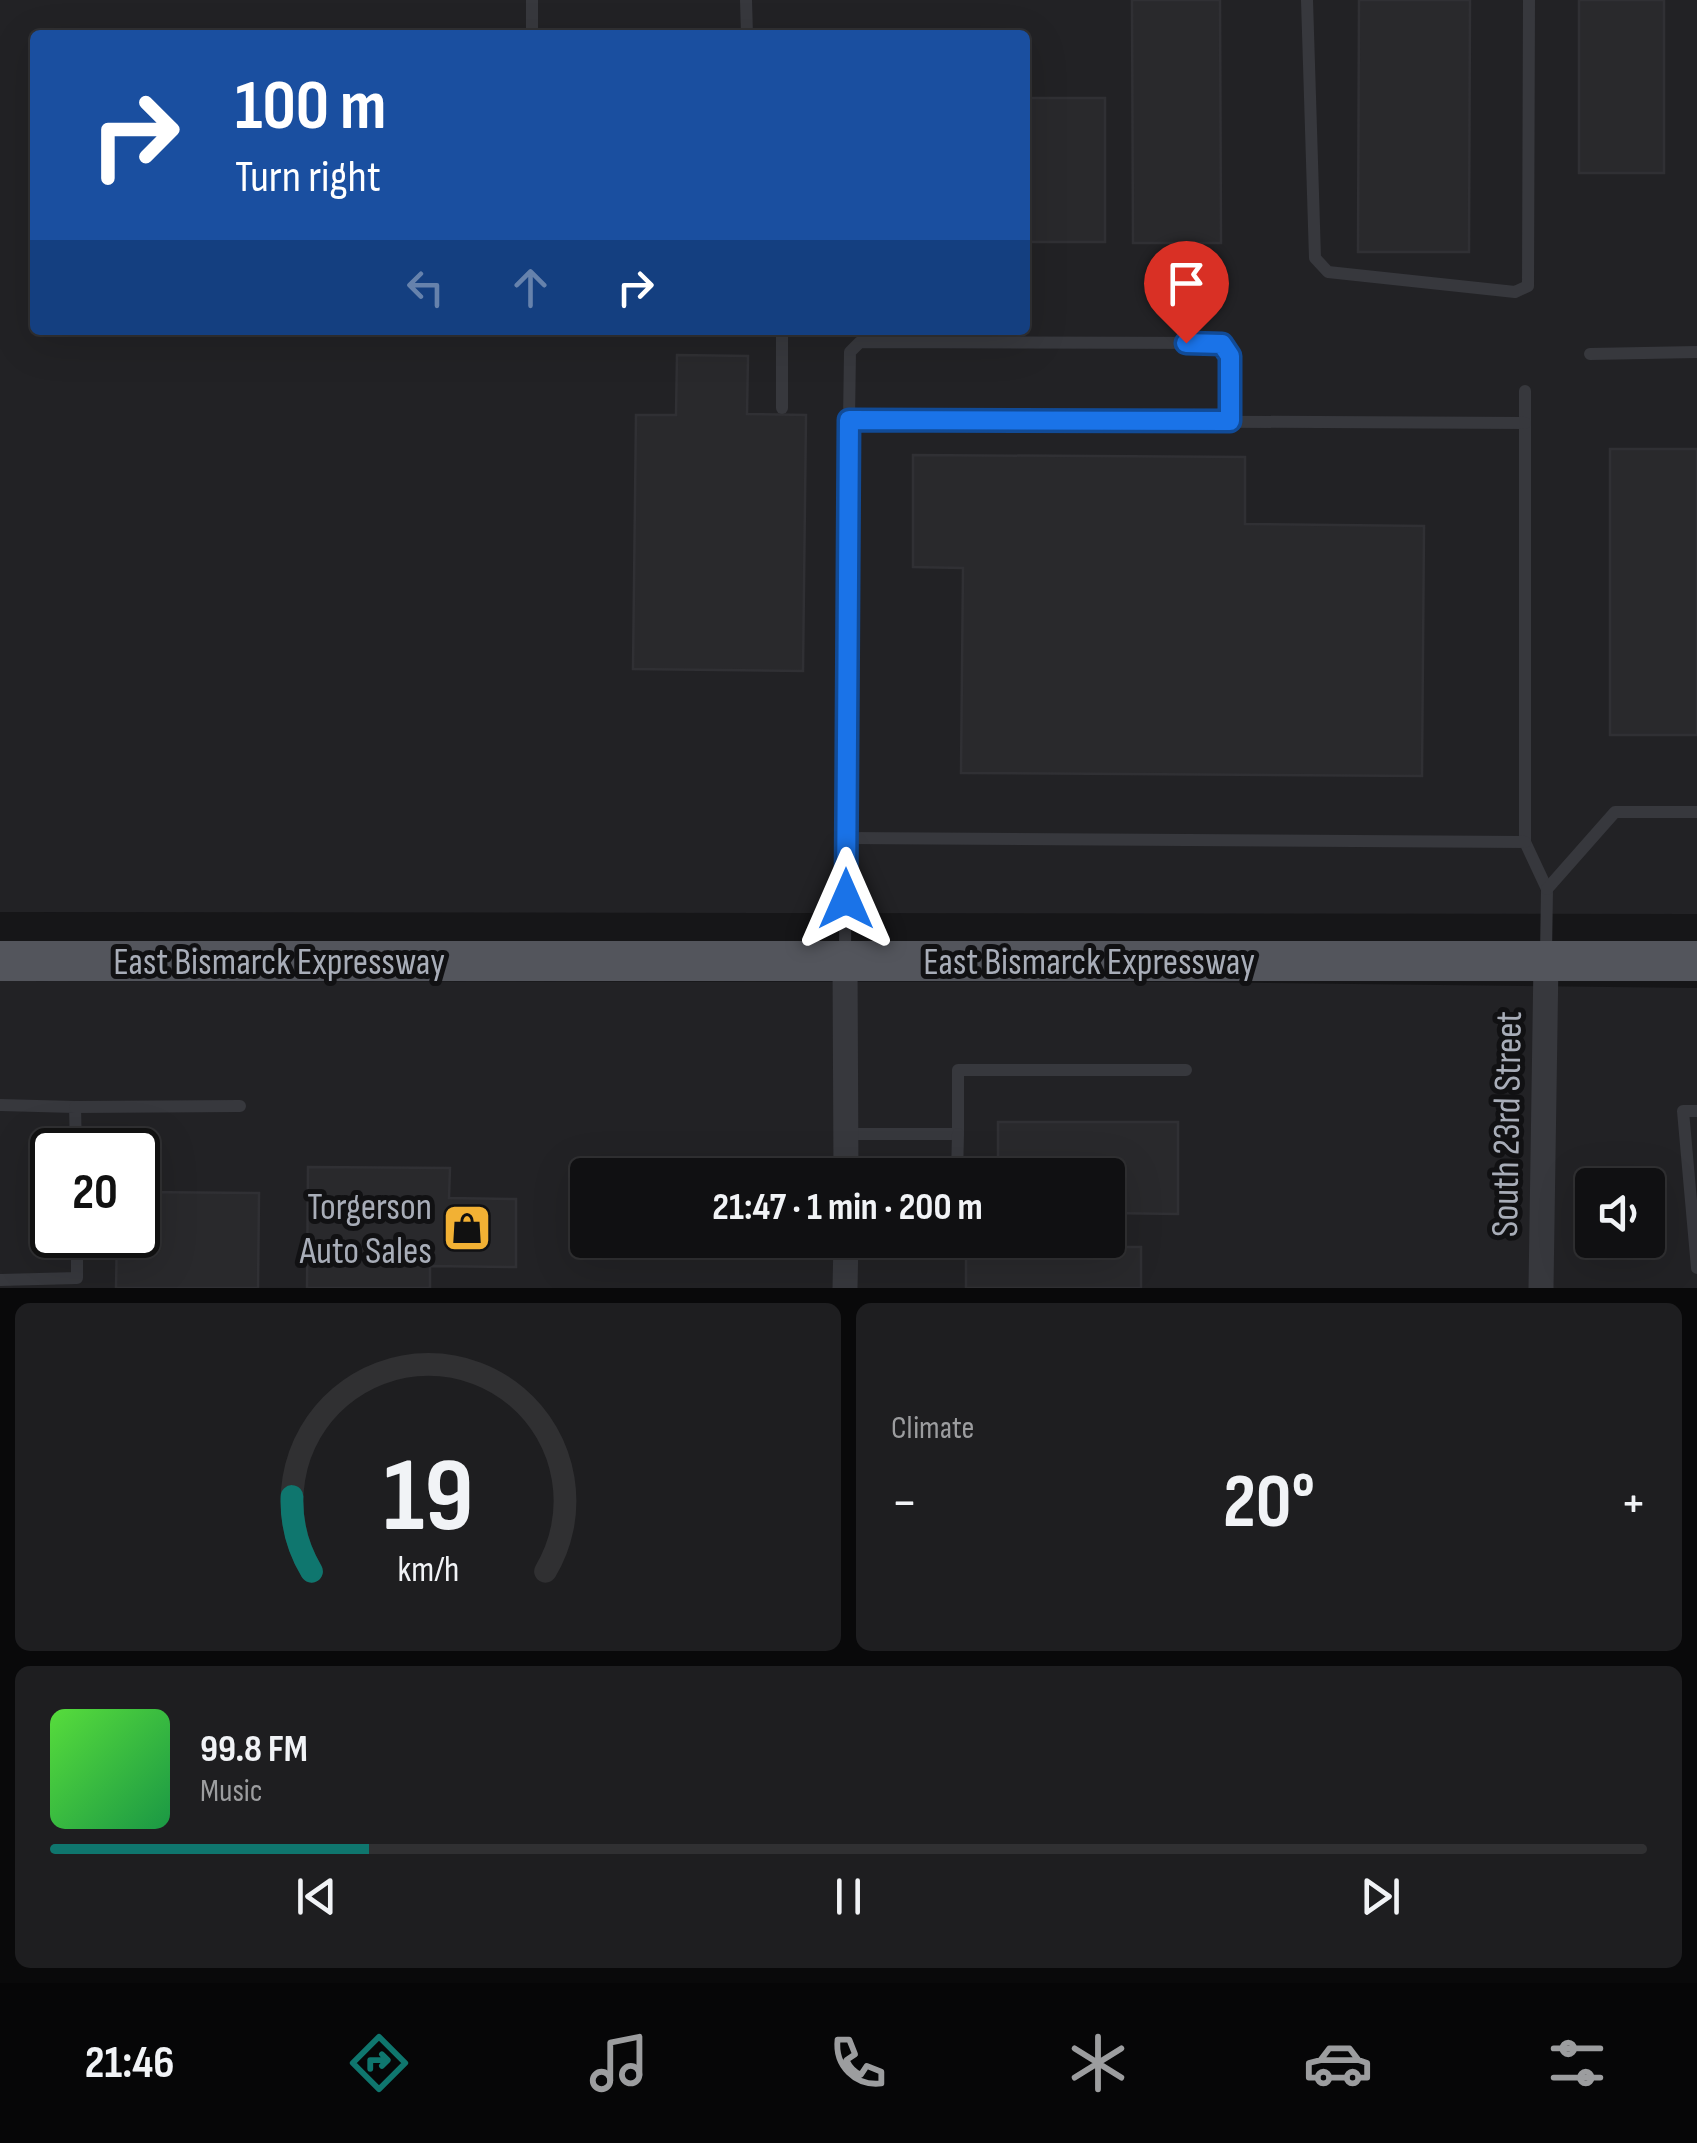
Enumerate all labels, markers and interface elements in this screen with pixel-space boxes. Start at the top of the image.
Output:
text: 100 m [235,65,386,149]
icon: right [70,70,200,200]
text: Turn right [235,150,381,205]
pin [1144,241,1229,344]
icon: arrive [1159,256,1214,311]
icon: left [398,260,453,315]
icon: ahead [503,260,558,315]
icon: right [608,260,663,315]
position arrow [794,847,898,951]
street label: East Bismarck Expressway [113,940,445,985]
street label: East Bismarck Expressway [923,940,1255,985]
street label: South 23rd Street [1483,1011,1532,1237]
speed limit sign: 20 [30,1128,160,1258]
map controls [1575,1168,1665,1258]
button: sound [1575,1168,1665,1258]
place label: Torgerson Auto Sales [299,1185,432,1274]
text: 21:47 · 1 min · 200 m [712,1185,983,1230]
shop icon: Torgerson Auto Sales [441,1202,493,1254]
text: Climate [891,1409,974,1448]
text: 19 [383,1435,473,1560]
text: 20° [1223,1458,1315,1549]
text: − [891,1470,918,1537]
text: + [1620,1470,1647,1537]
text: km/h [397,1549,459,1592]
text: 99.8 FM [200,1727,308,1772]
text: Music [200,1772,263,1811]
icon: previous [289,1869,344,1924]
icon: pause [821,1869,876,1924]
icon: next [1353,1869,1408,1924]
icon: directions [344,2028,414,2098]
icon: music [584,2028,654,2098]
icon: phone [823,2028,893,2098]
icon: climate [1063,2028,1133,2098]
icon: car [1303,2028,1373,2098]
icon: filters [1542,2028,1612,2098]
text: 21:46 [85,2036,174,2091]

